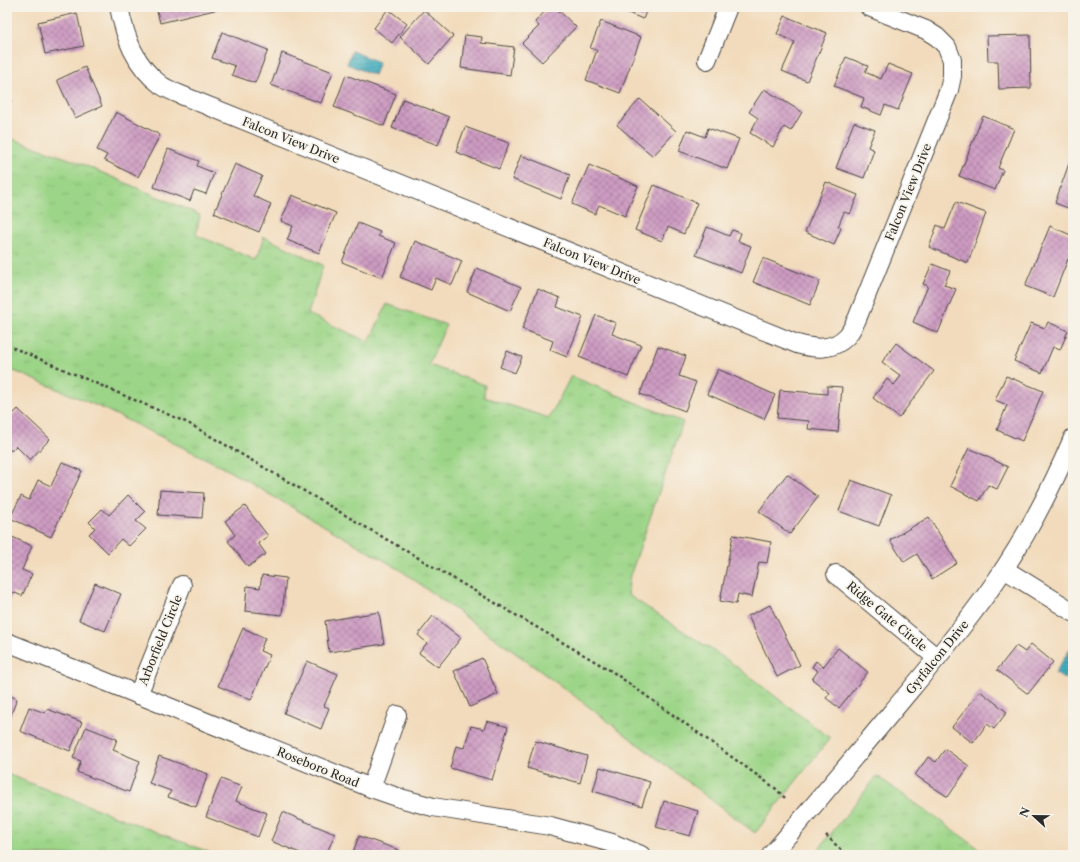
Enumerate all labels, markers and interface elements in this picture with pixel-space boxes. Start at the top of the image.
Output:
street label: Falcon View Drive [240,114,342,167]
street label: Falcon View Drive [882,141,935,243]
street label: Falcon View Drive [541,235,643,288]
street label: Ridge Gate Circle [844,578,931,654]
street label: Arborfield Circle [135,592,185,688]
street label: Gyrfalcon Drive [903,617,972,697]
street label: Roseboro Road [275,744,362,791]
north arrow [1014,796,1054,836]
text: N [1016,805,1033,819]

